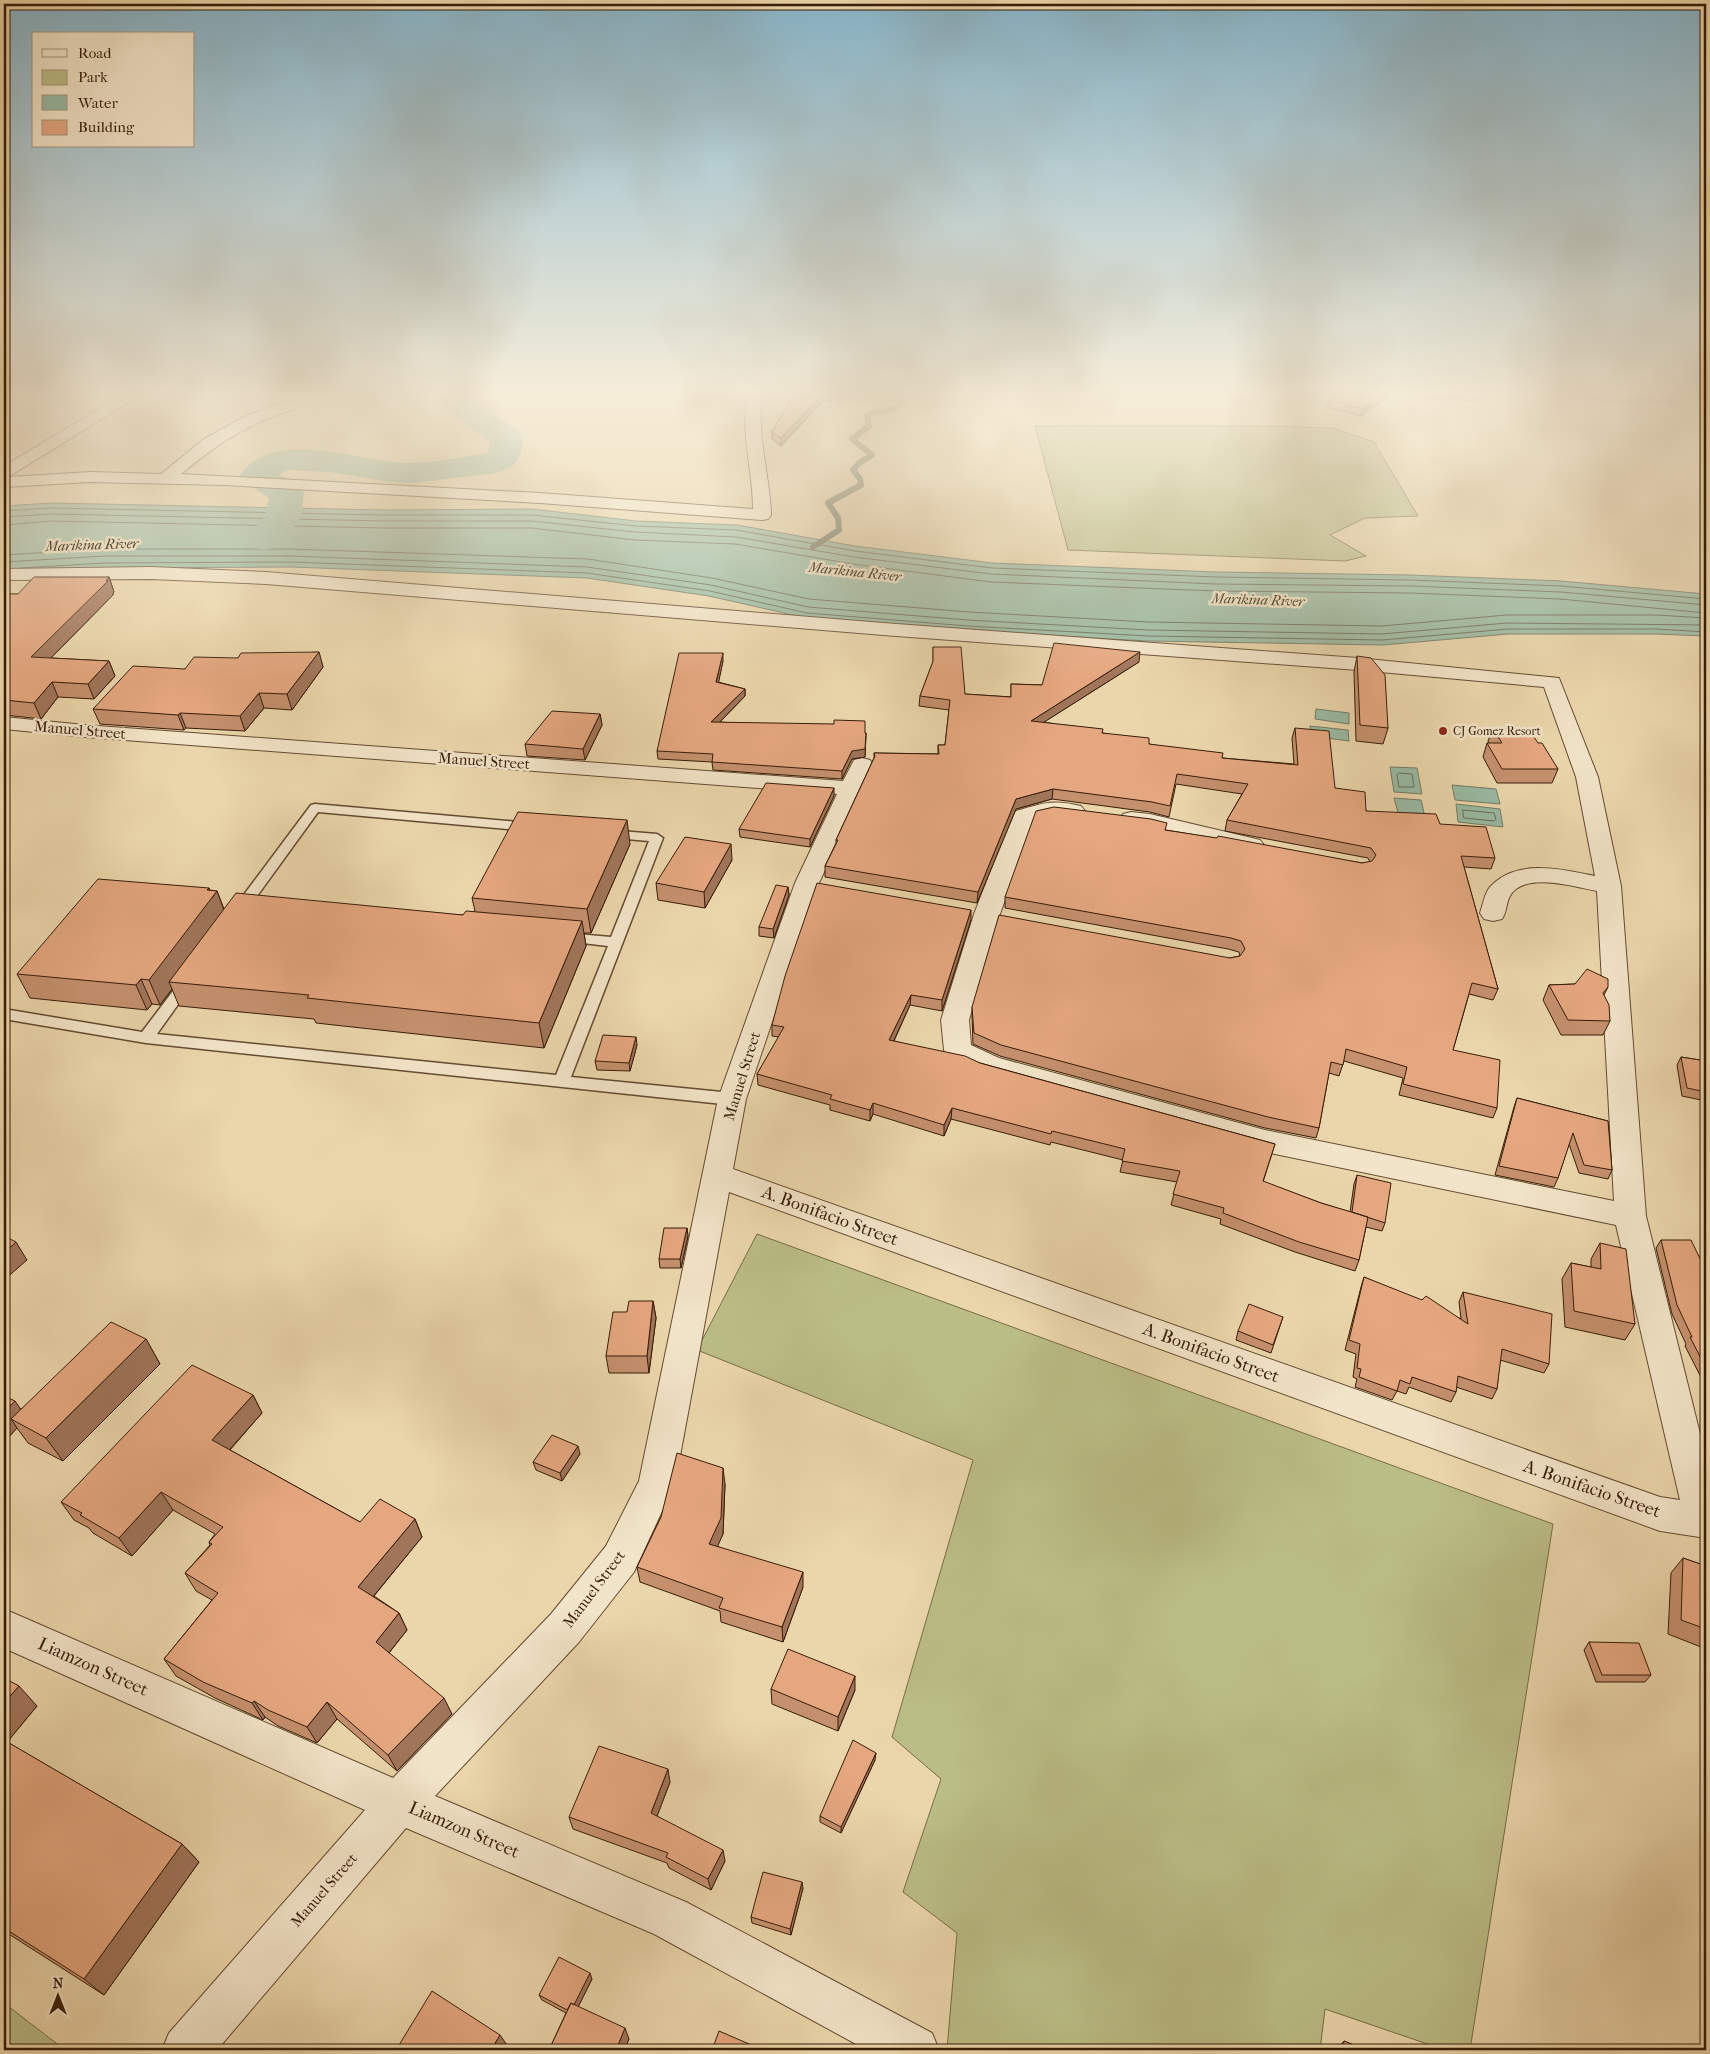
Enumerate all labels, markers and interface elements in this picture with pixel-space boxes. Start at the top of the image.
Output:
legend [32,32,195,148]
text: Road [78,44,112,62]
text: Park [78,68,108,86]
text: Water [77,94,118,112]
text: Building [78,118,135,136]
water label: Marikina River [44,535,140,555]
water label: Marikina River [807,559,904,585]
water label: Marikina River [1210,590,1306,610]
street label: Manuel Street [33,717,127,743]
place label: CJ Gomez Resort [1453,724,1542,738]
marker: CJ Gomez Resort [1437,725,1449,737]
street label: Manuel Street [438,749,531,773]
street label: Manuel Street [720,1029,764,1123]
street label: A. Bonifacio Street [758,1181,902,1251]
street label: A. Bonifacio Street [1139,1318,1283,1388]
street label: A. Bonifacio Street [1520,1455,1664,1522]
street label: Manuel Street [559,1546,629,1631]
street label: Liamzon Street [35,1633,152,1701]
street label: Liamzon Street [405,1797,523,1863]
street label: Manuel Street [287,1849,361,1931]
north arrow [32,1972,82,2022]
text: N [53,1975,64,1992]

